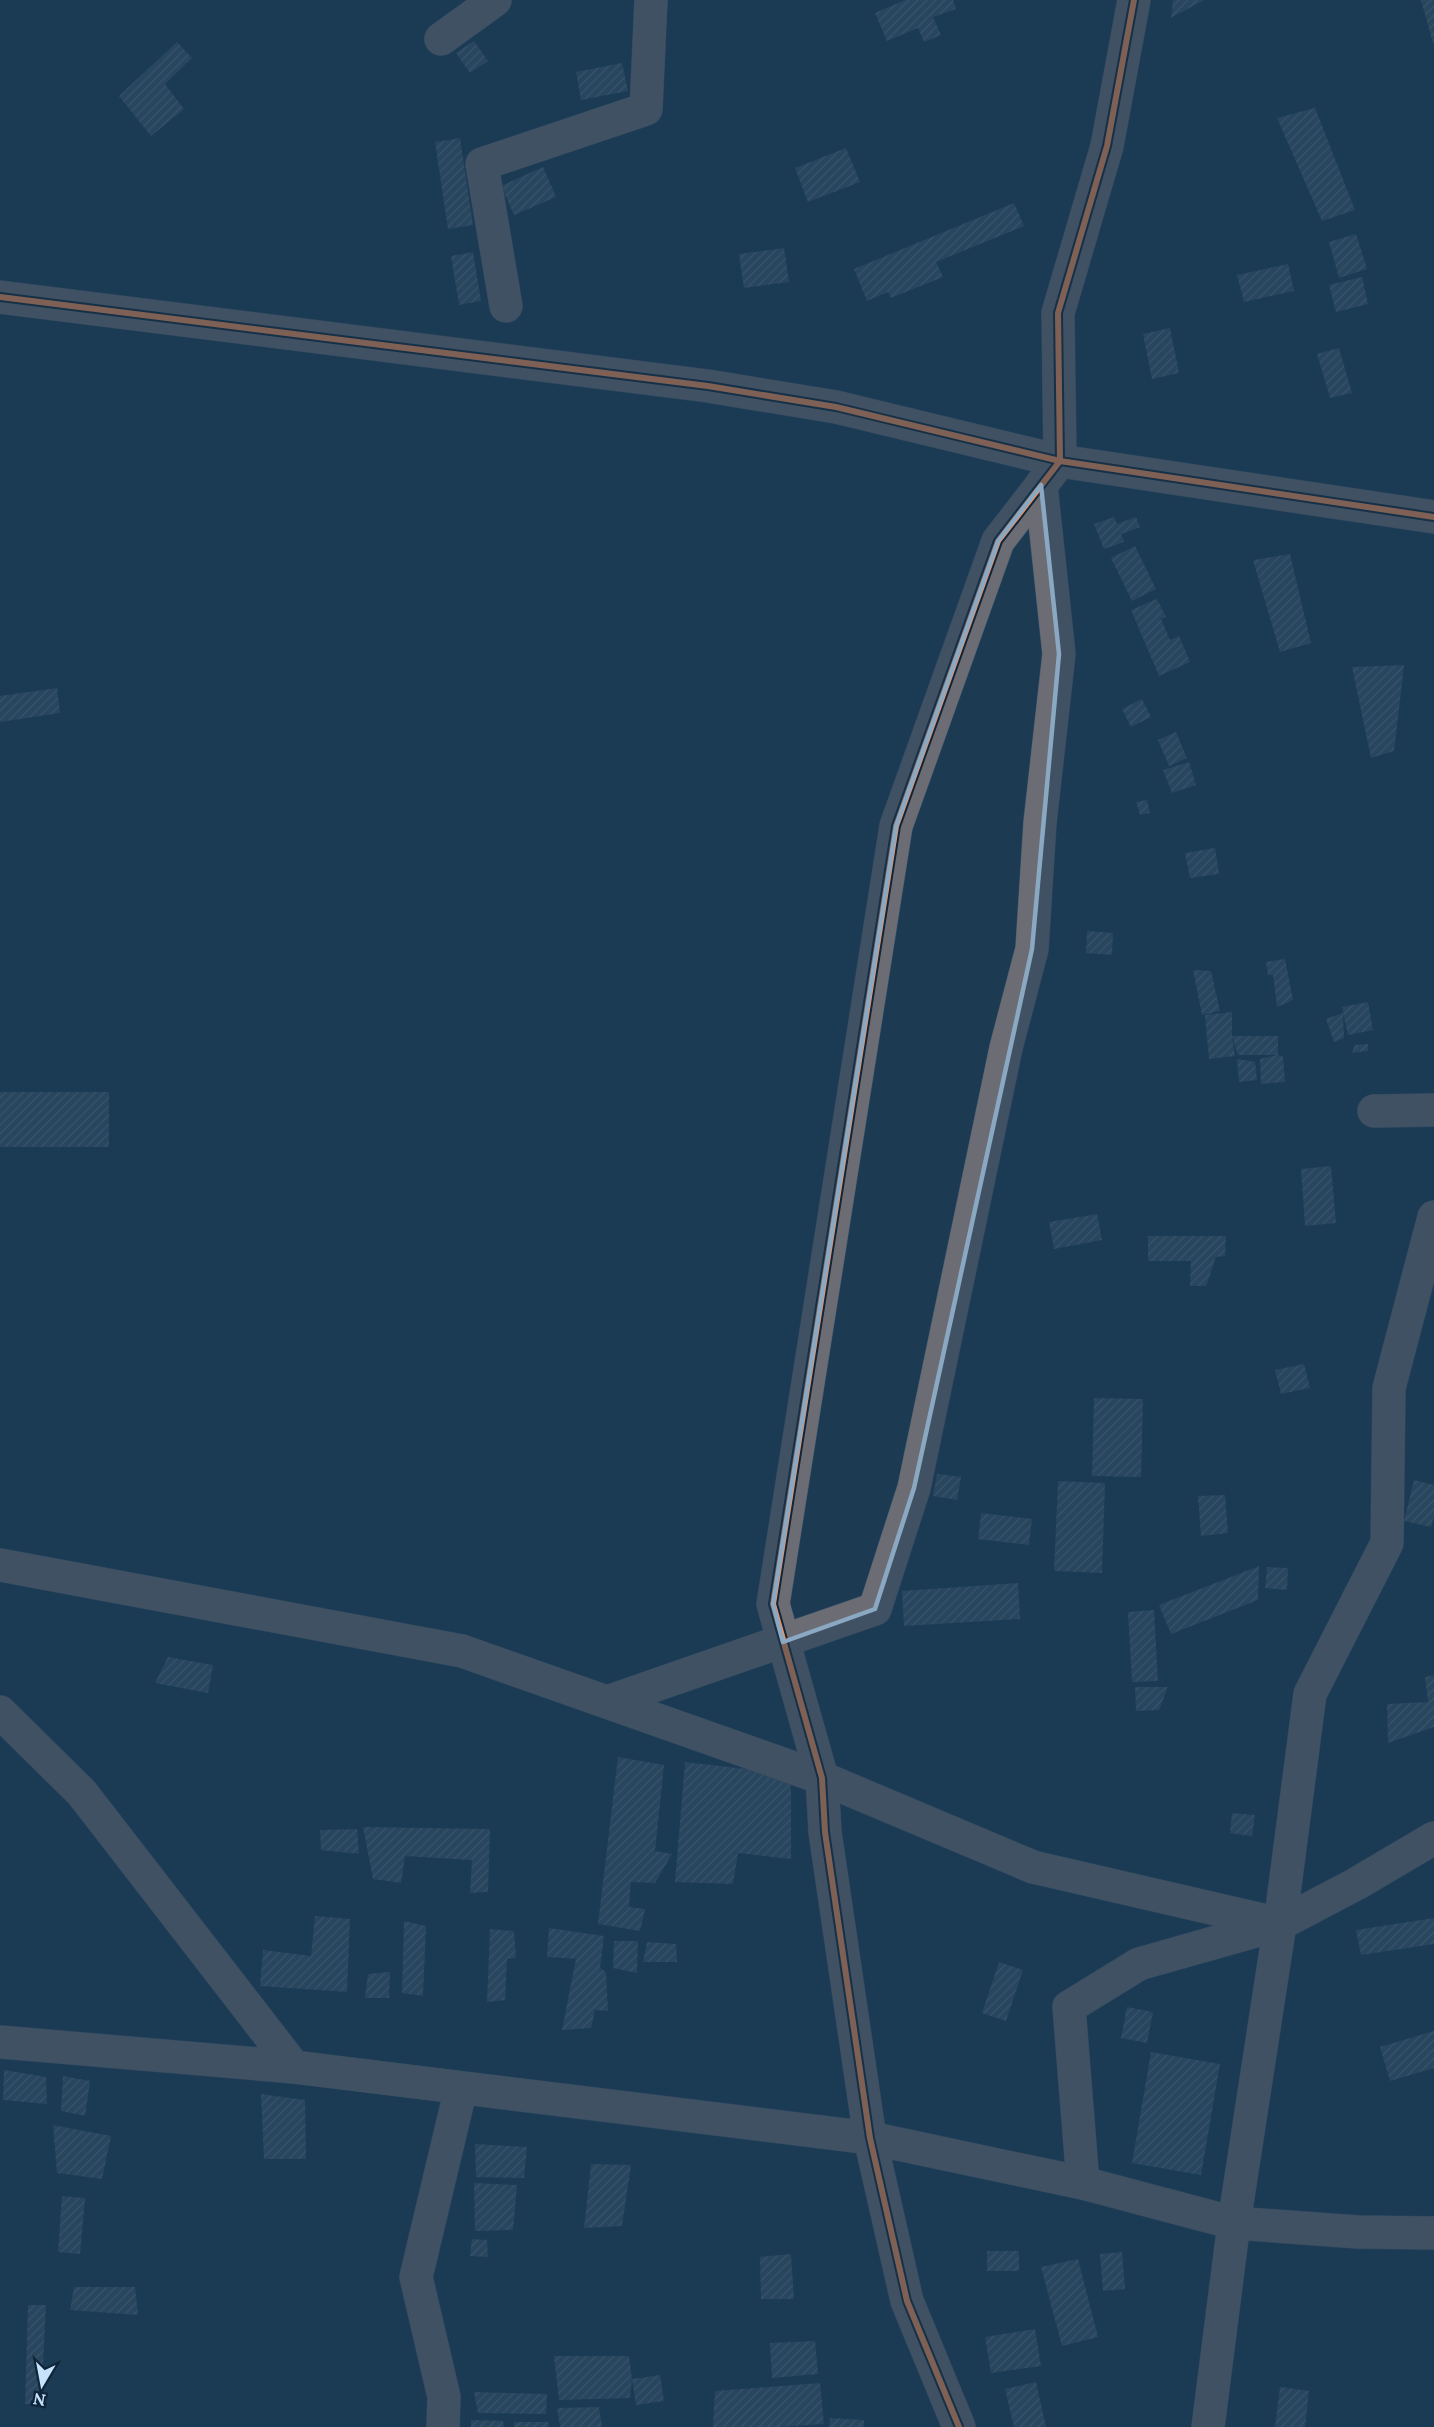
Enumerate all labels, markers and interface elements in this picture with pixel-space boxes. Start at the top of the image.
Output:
north arrow [12,2355,72,2415]
text: N [32,2389,47,2411]

